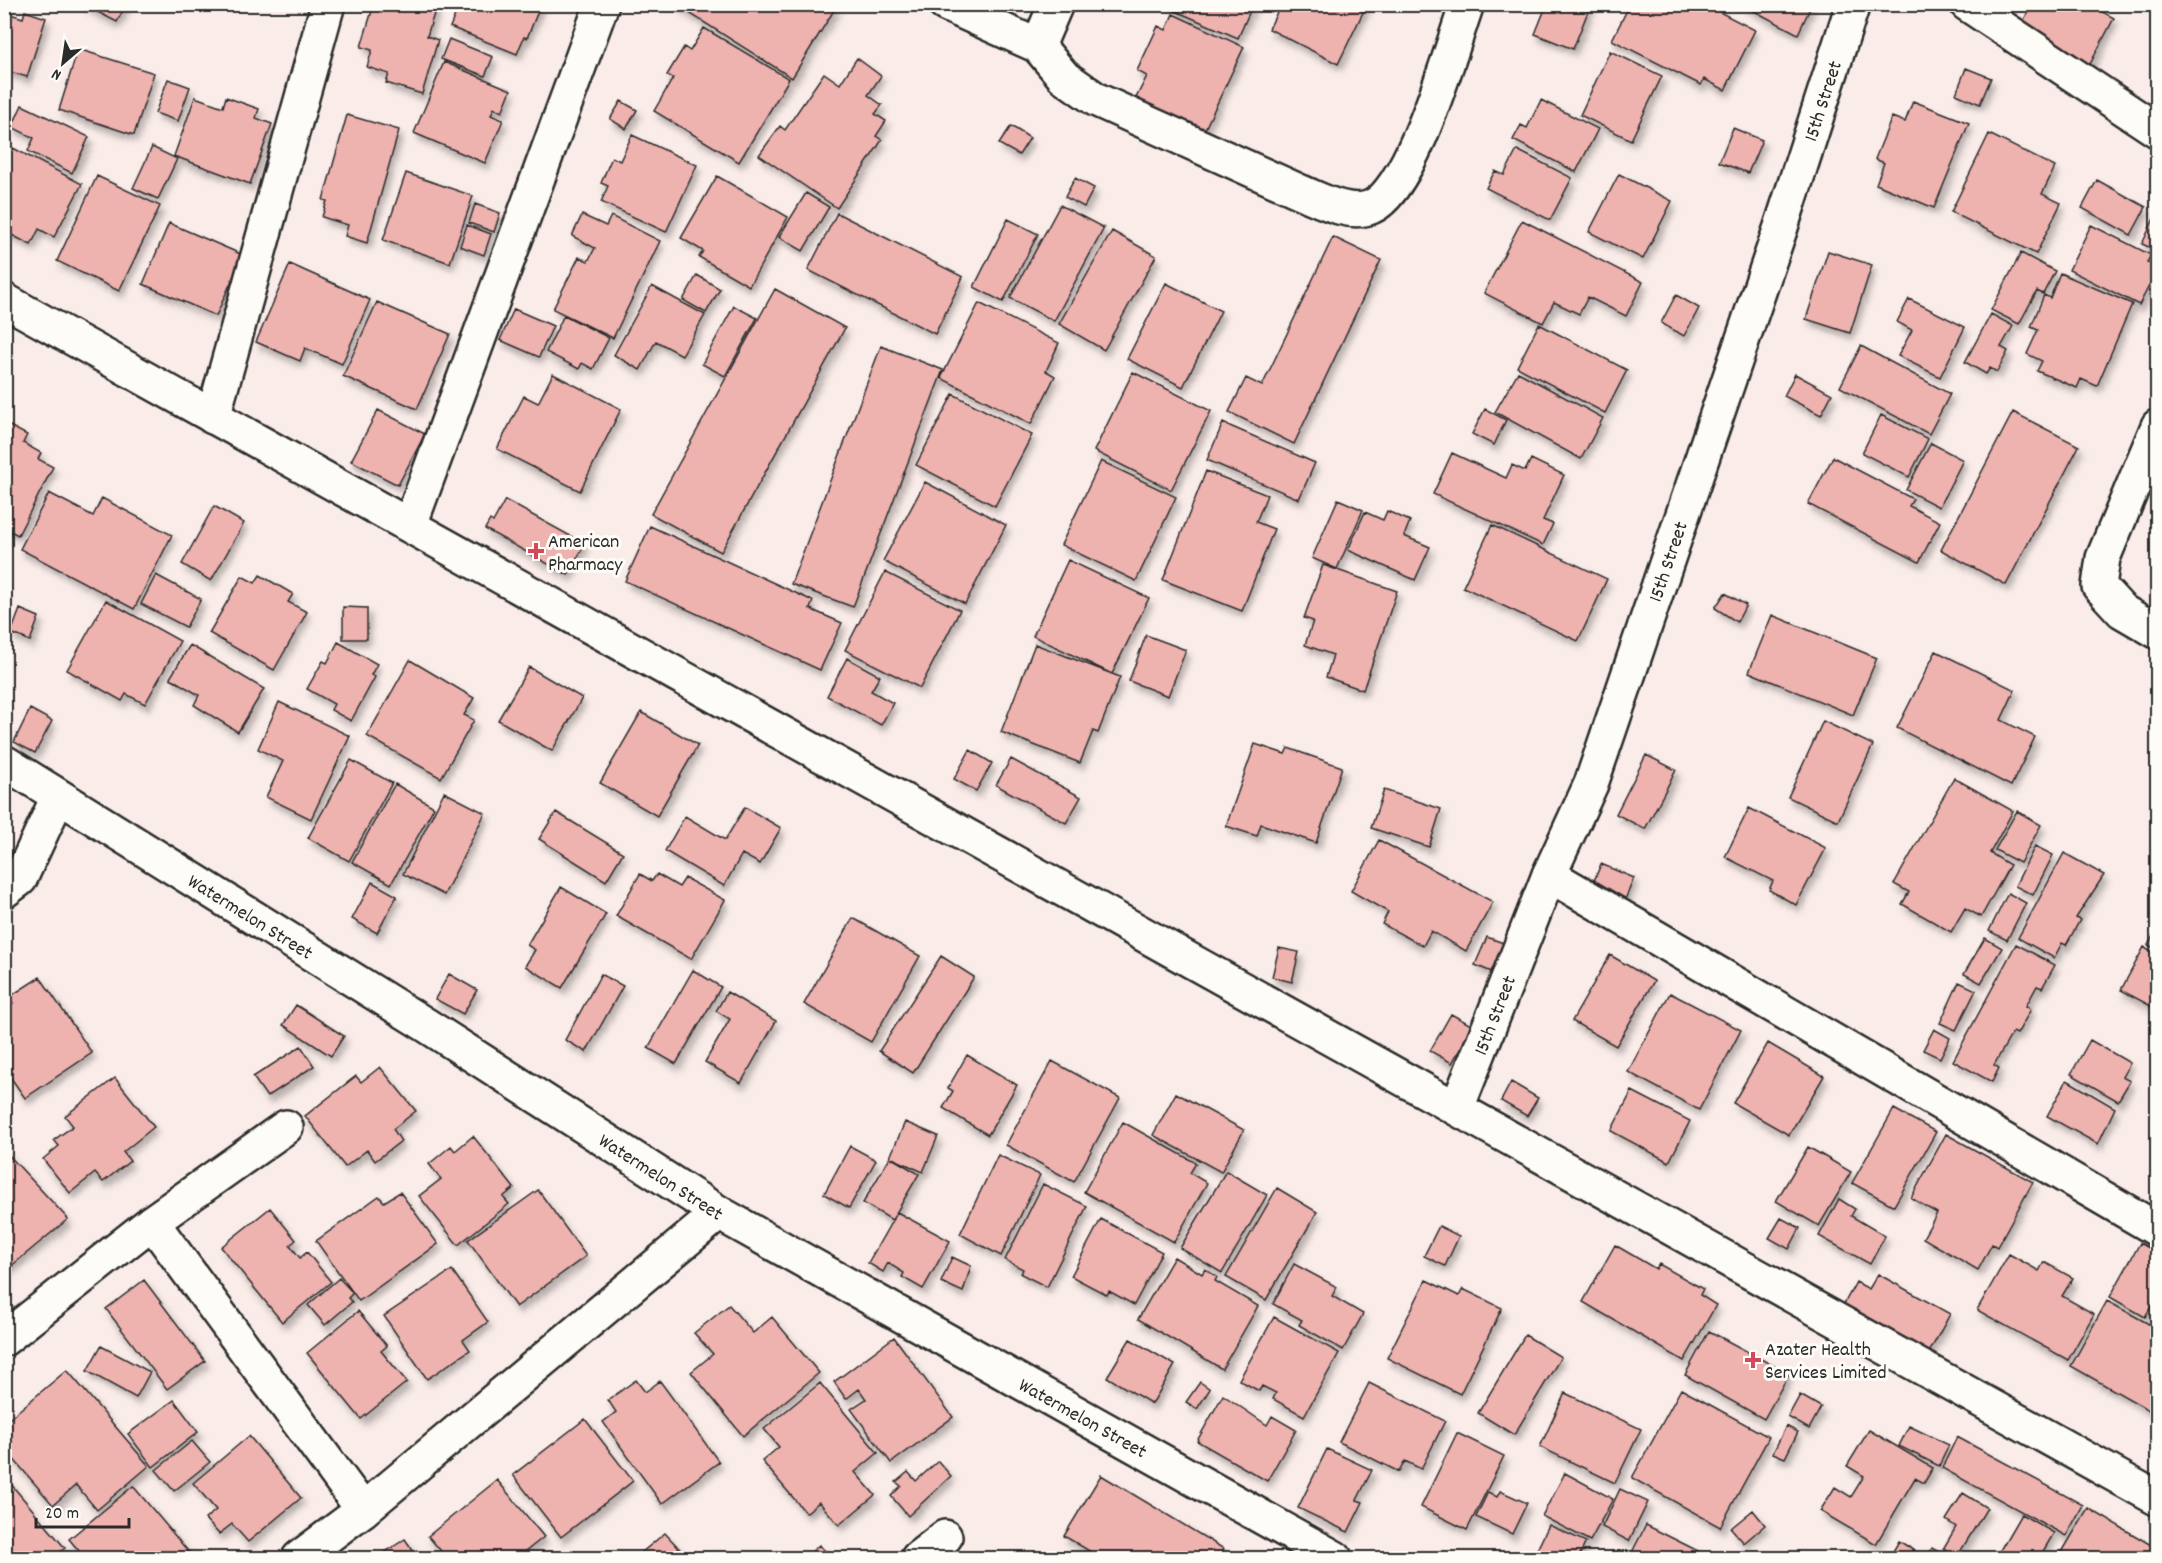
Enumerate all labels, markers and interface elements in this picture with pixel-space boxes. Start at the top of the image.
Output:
north arrow [33,33,93,93]
street label: 15th Street [1798,58,1851,146]
text: N [48,62,66,86]
street label: 15th Street [1643,518,1697,606]
place label: American Pharmacy [548,529,623,580]
marker: American Pharmacy [529,544,543,558]
street label: Watermelon Street [181,869,318,968]
street label: 15th Street [1468,972,1525,1060]
street label: Watermelon Street [592,1128,728,1229]
place label: Azater Health Services Limited [1765,1337,1887,1388]
marker: Azater Health Services Limited [1746,1353,1760,1367]
street label: Watermelon Street [1013,1372,1151,1467]
scale bar [36,1491,129,1529]
text: 20 m [45,1502,79,1527]

